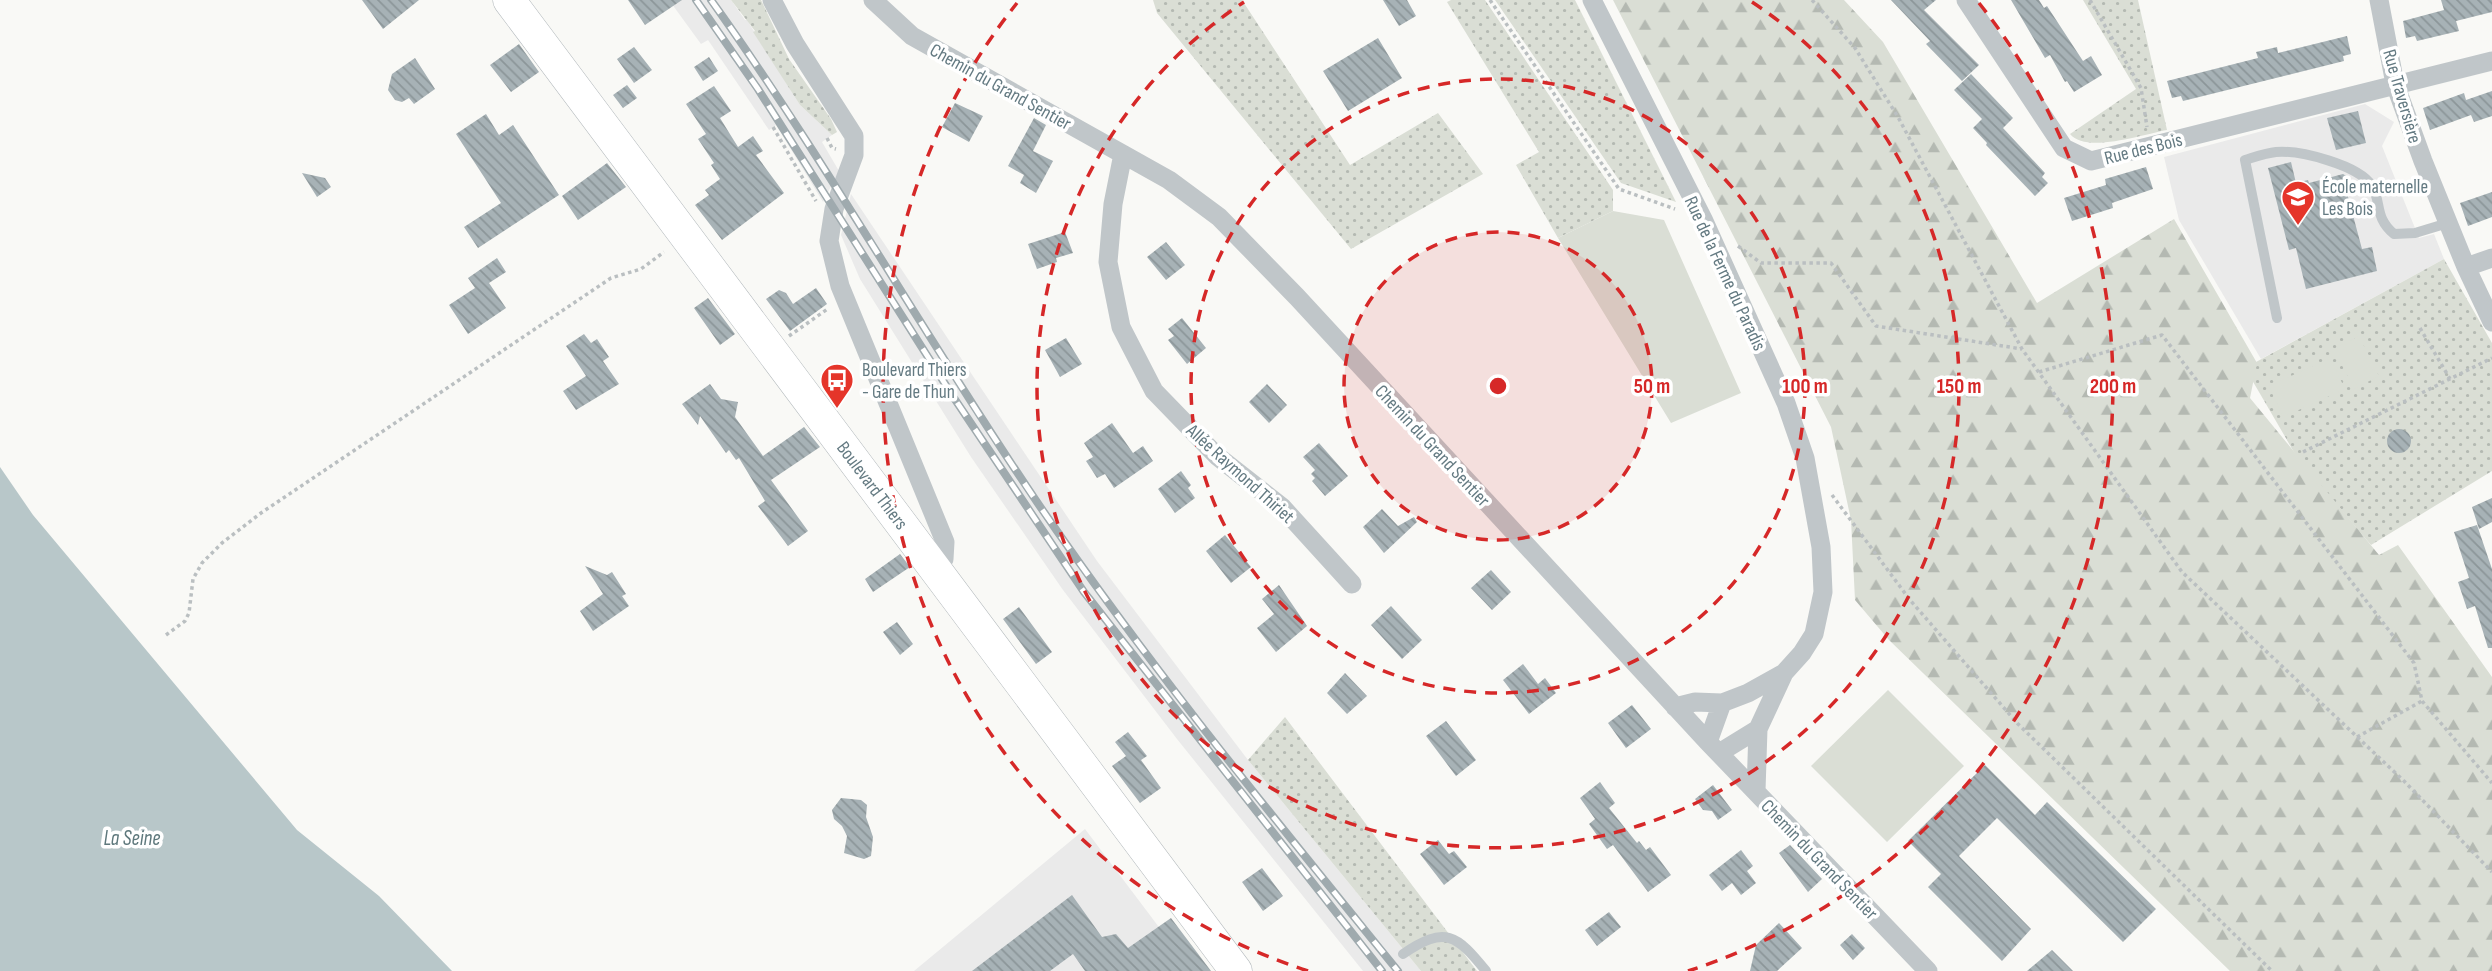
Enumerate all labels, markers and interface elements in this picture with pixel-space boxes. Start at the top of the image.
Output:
street label: Chemin du Grand Sentier [925,39,1076,136]
street label: Rue Traversière [2377,47,2426,146]
street label: Rue des Bois [2102,129,2185,170]
place label: École maternelle Les Bois [2322,176,2428,221]
school or university icon: École maternelle Les Bois [2279,178,2317,227]
street label: Rue de la Ferme du Paradis [1679,193,1771,355]
place label: Boulevard Thiers - Gare de Thun [862,359,967,404]
bus stop icon: Boulevard Thiers - Gare de Thun [818,361,856,410]
centre of rings [1486,374,1510,398]
text: 50 m [1634,374,1670,399]
text: 100 m [1782,374,1828,399]
text: 150 m [1937,374,1981,399]
text: 200 m [2090,374,2136,399]
street label: Chemin du Grand Sentier [1370,380,1495,512]
street label: Allée Raymond Thiriet [1180,419,1299,529]
street label: Boulevard Thiers [831,437,913,535]
street label: Chemin du Grand Sentier [1756,795,1883,925]
water label: La Seine [104,826,161,851]

